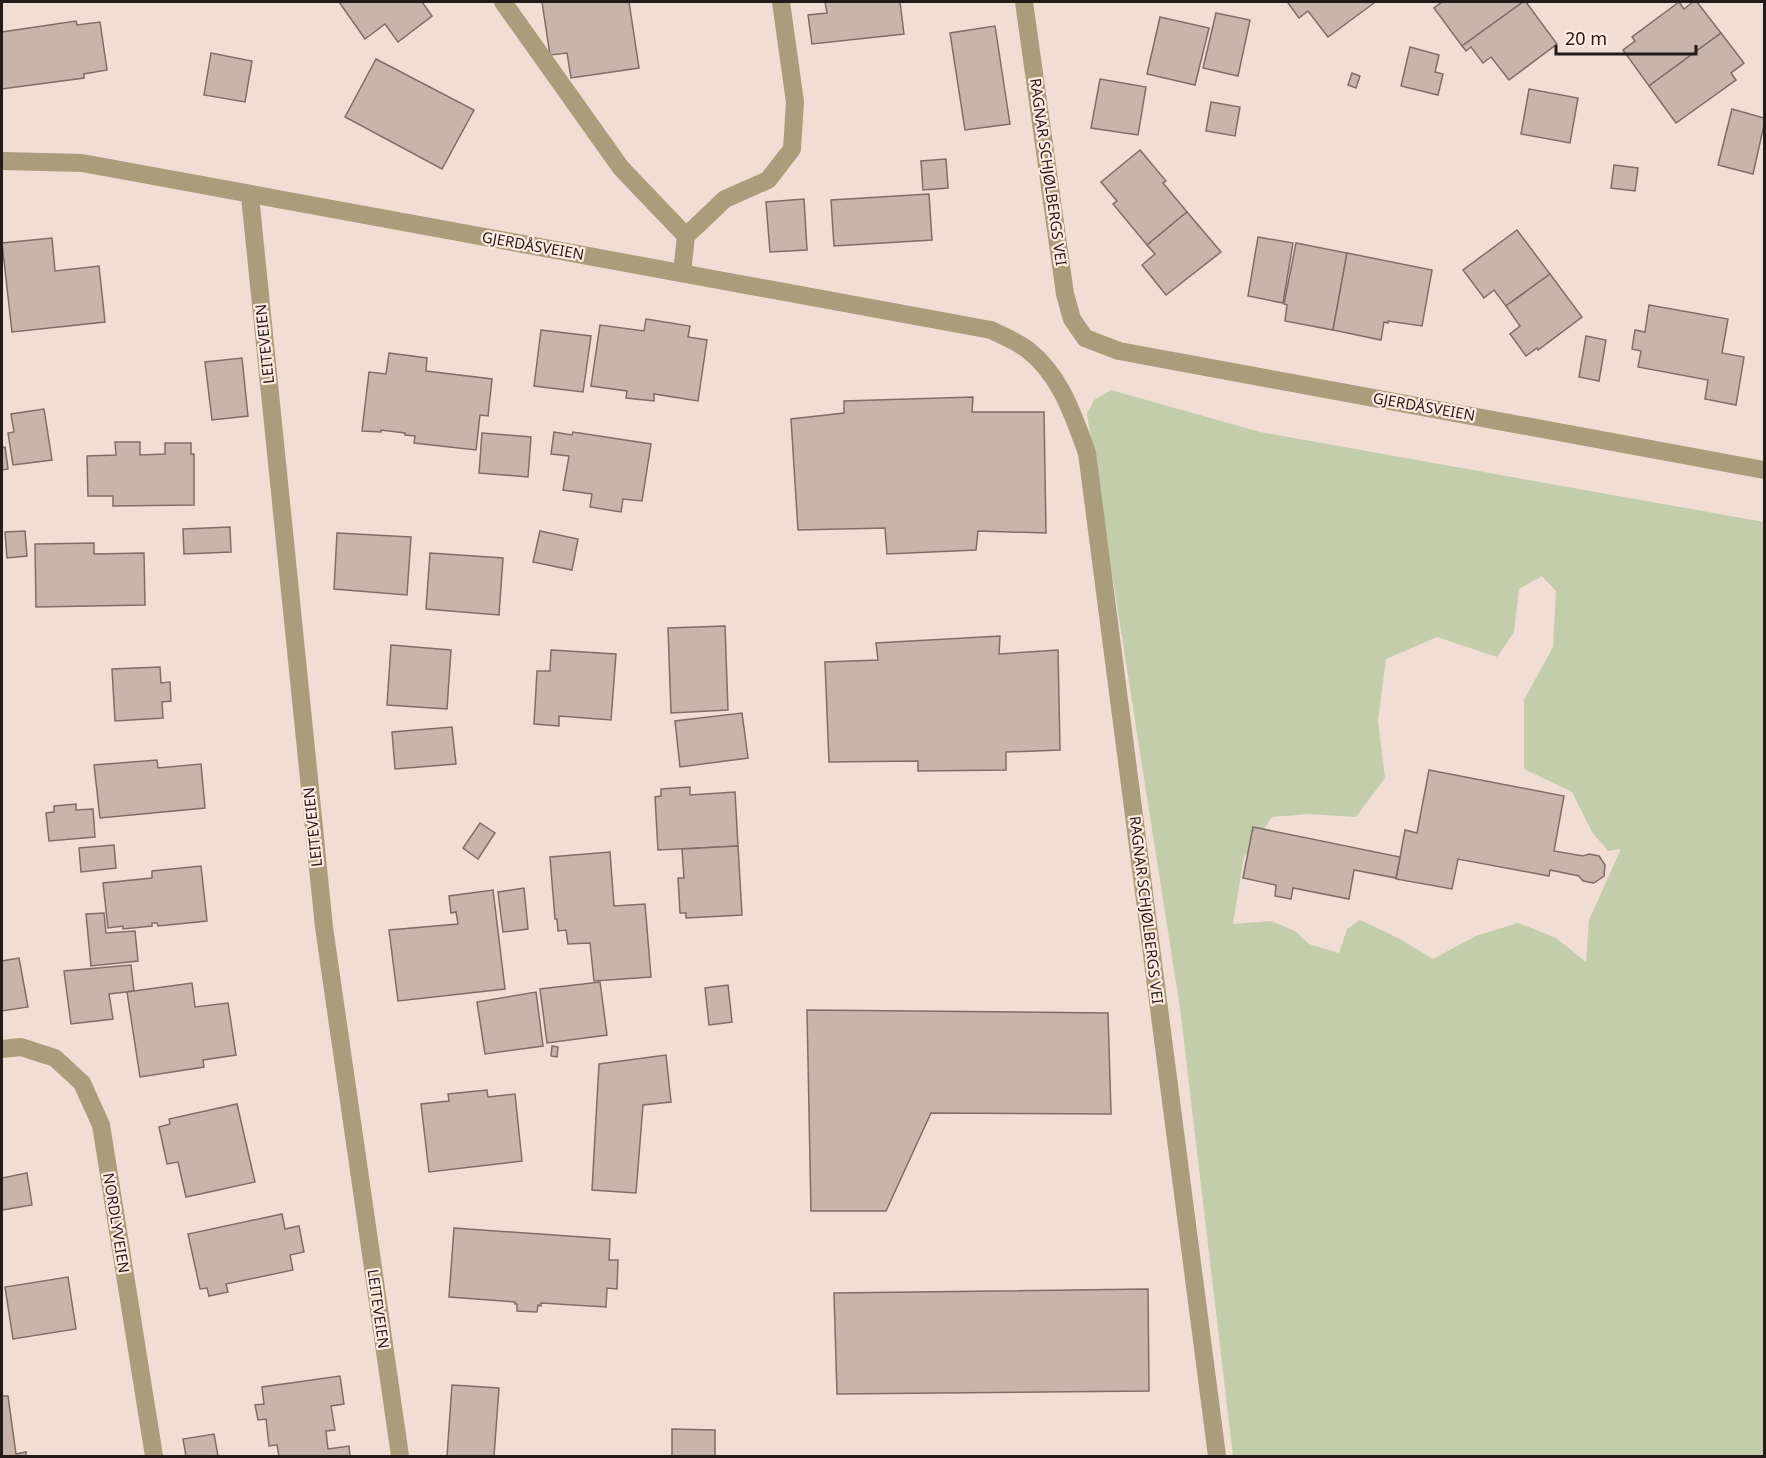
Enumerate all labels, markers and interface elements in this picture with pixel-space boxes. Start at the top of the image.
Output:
scale bar [1556,18,1696,56]
text: 20 m [1565,26,1607,50]
street label: RAGNAR SCHJØLBERGS VEI [1026,77,1072,267]
street label: GJERDÅSVEIEN [481,226,586,264]
street label: LEITEVEIEN [250,303,278,385]
street label: GJERDÅSVEIEN [1372,387,1477,425]
street label: LEITEVEIEN [298,786,326,868]
street label: RAGNAR SCHJØLBERGS VEI [1126,815,1168,1005]
street label: NORDLYVEIEN [99,1171,135,1275]
street label: LEITEVEIEN [364,1268,394,1350]

